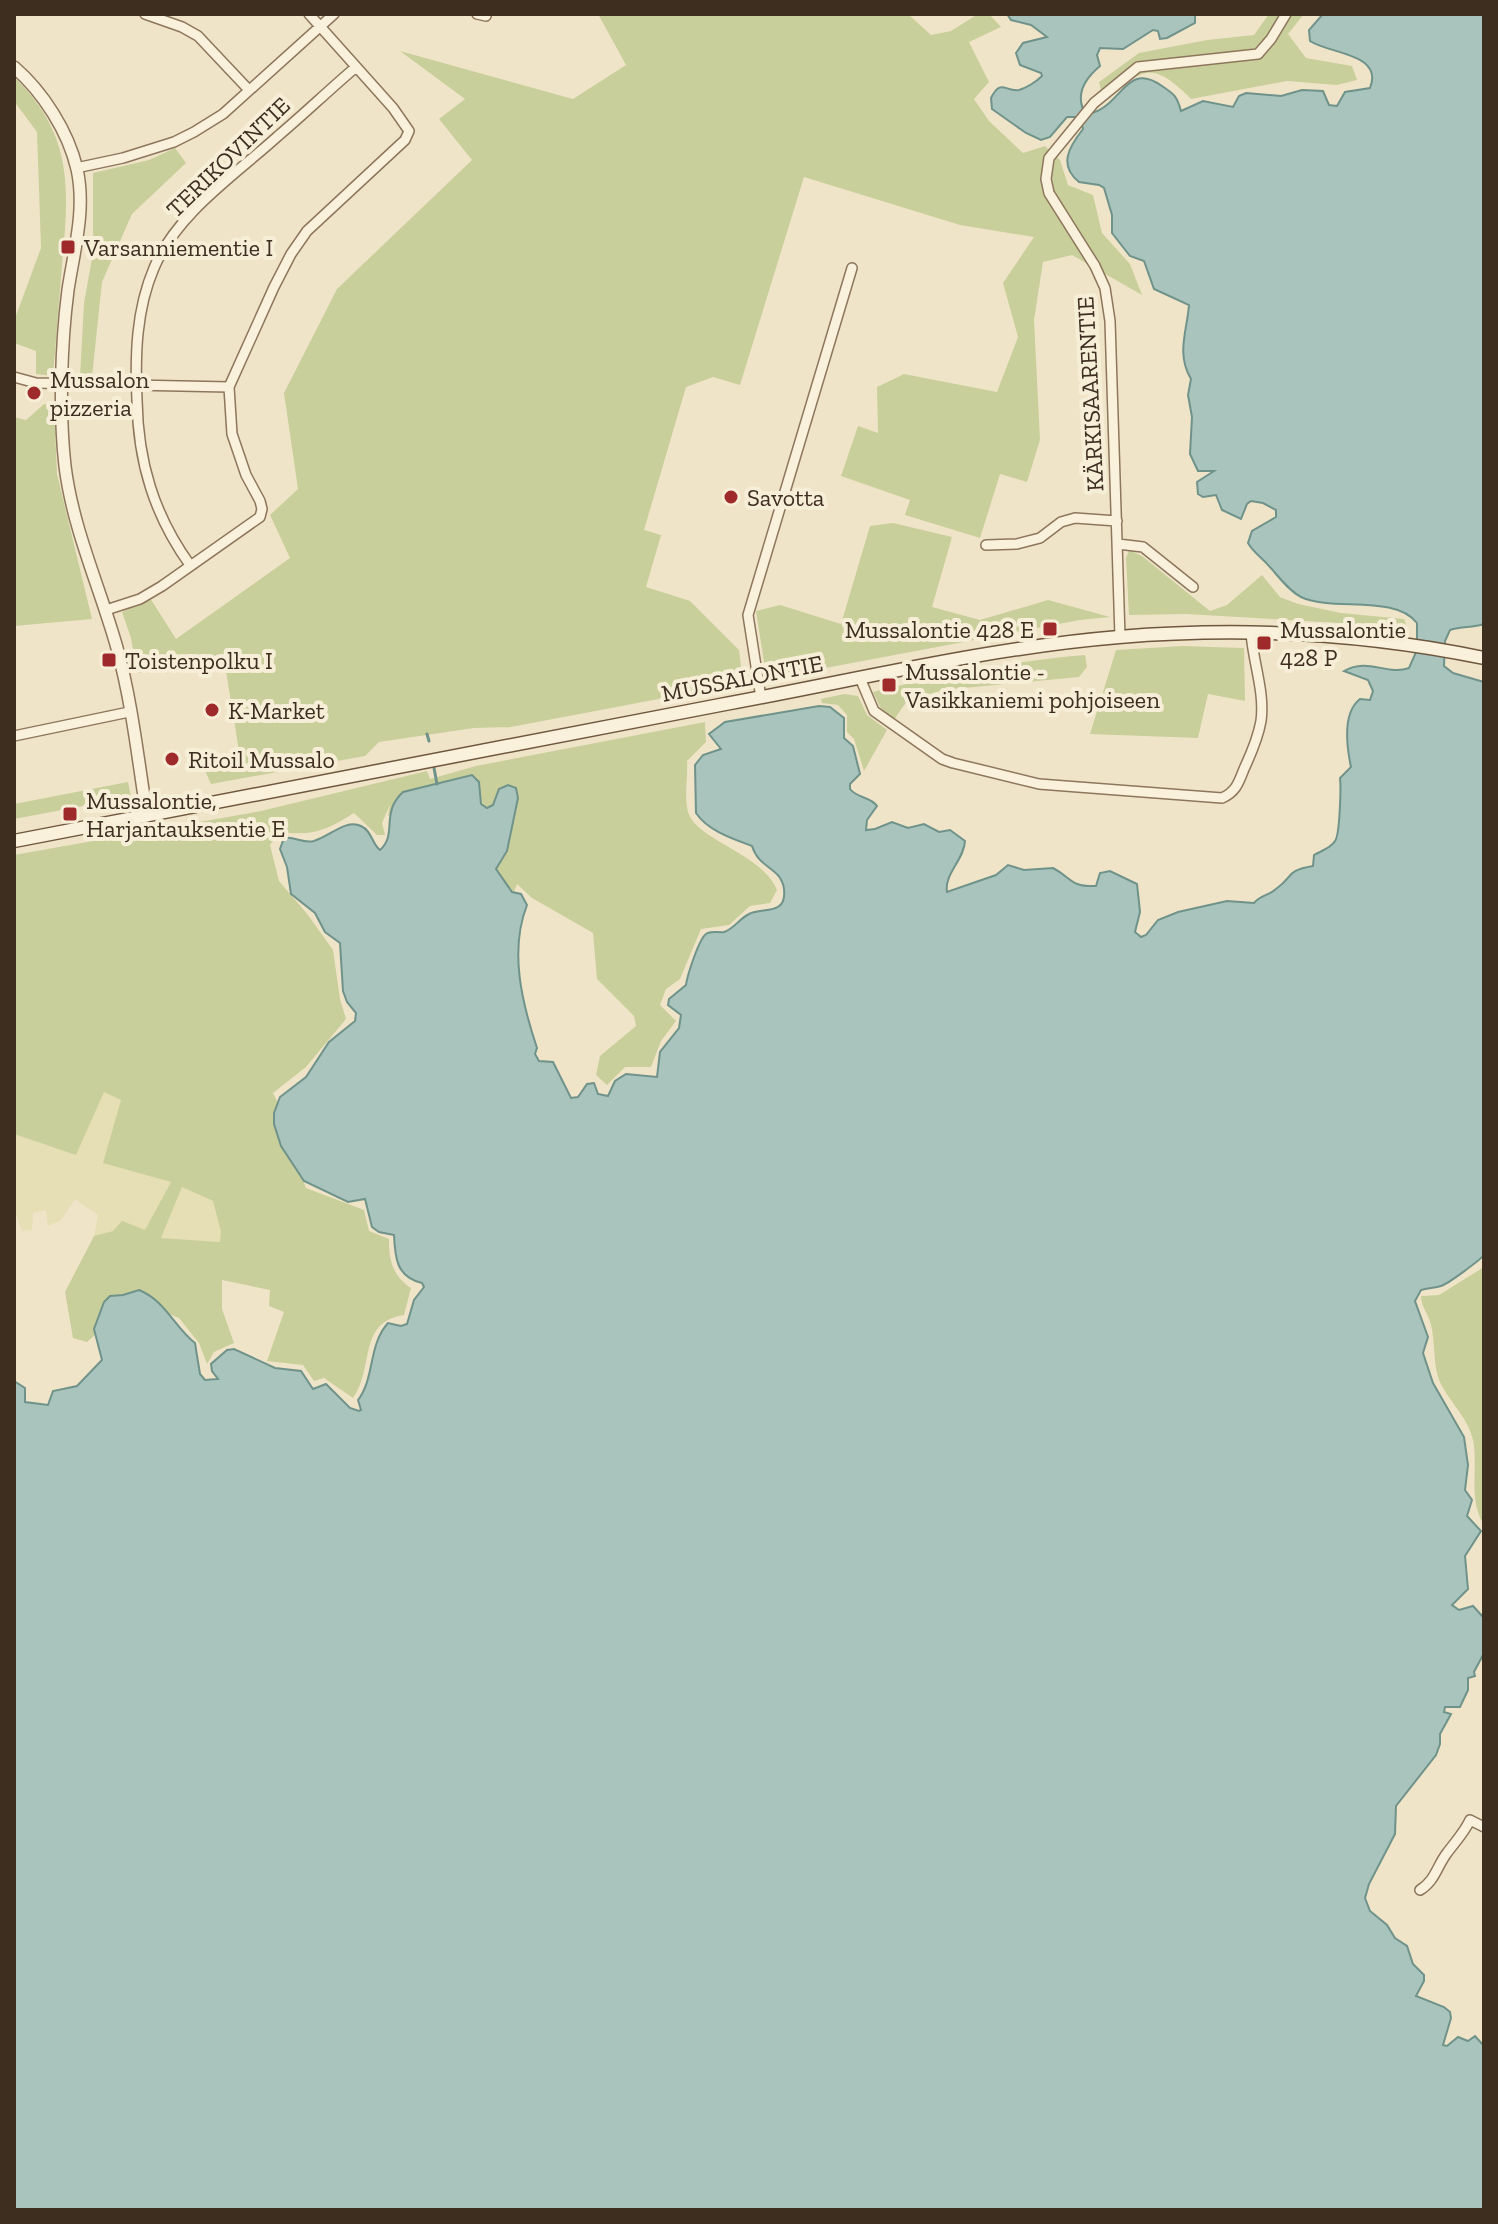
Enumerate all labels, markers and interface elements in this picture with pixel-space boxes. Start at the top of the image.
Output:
street label: TERIKOVINTIE [160,91,296,223]
place label: Varsanniementie I [83,233,273,262]
marker: Varsanniementie I [59,238,77,256]
street label: KÄRKISAARENTIE [1070,296,1110,492]
place label: Mussalon pizzeria [50,365,149,422]
marker: Mussalon pizzeria [25,384,43,402]
place label: Savotta [747,483,825,512]
marker: Savotta [722,488,740,506]
place label: Mussalontie 428 E [845,615,1034,644]
place label: Mussalontie 428 P [1280,615,1406,672]
marker: Mussalontie 428 E [1041,620,1059,638]
marker: Mussalontie 428 P [1255,634,1273,652]
place label: Toistenpolku I [125,646,273,675]
street label: MUSSALONTIE [659,648,825,708]
marker: Toistenpolku I [100,651,118,669]
place label: Mussalontie - Vasikkaniemi pohjoiseen [904,657,1160,714]
marker: Mussalontie - Vasikkaniemi pohjoiseen [880,676,898,694]
place label: K-Market [228,696,325,725]
marker: K-Market [203,701,221,719]
place label: Ritoil Mussalo [188,745,335,774]
marker: Ritoil Mussalo [163,750,181,768]
place label: Mussalontie, Harjantauksentie E [86,786,285,843]
marker: Mussalontie, Harjantauksentie E [61,805,79,823]

